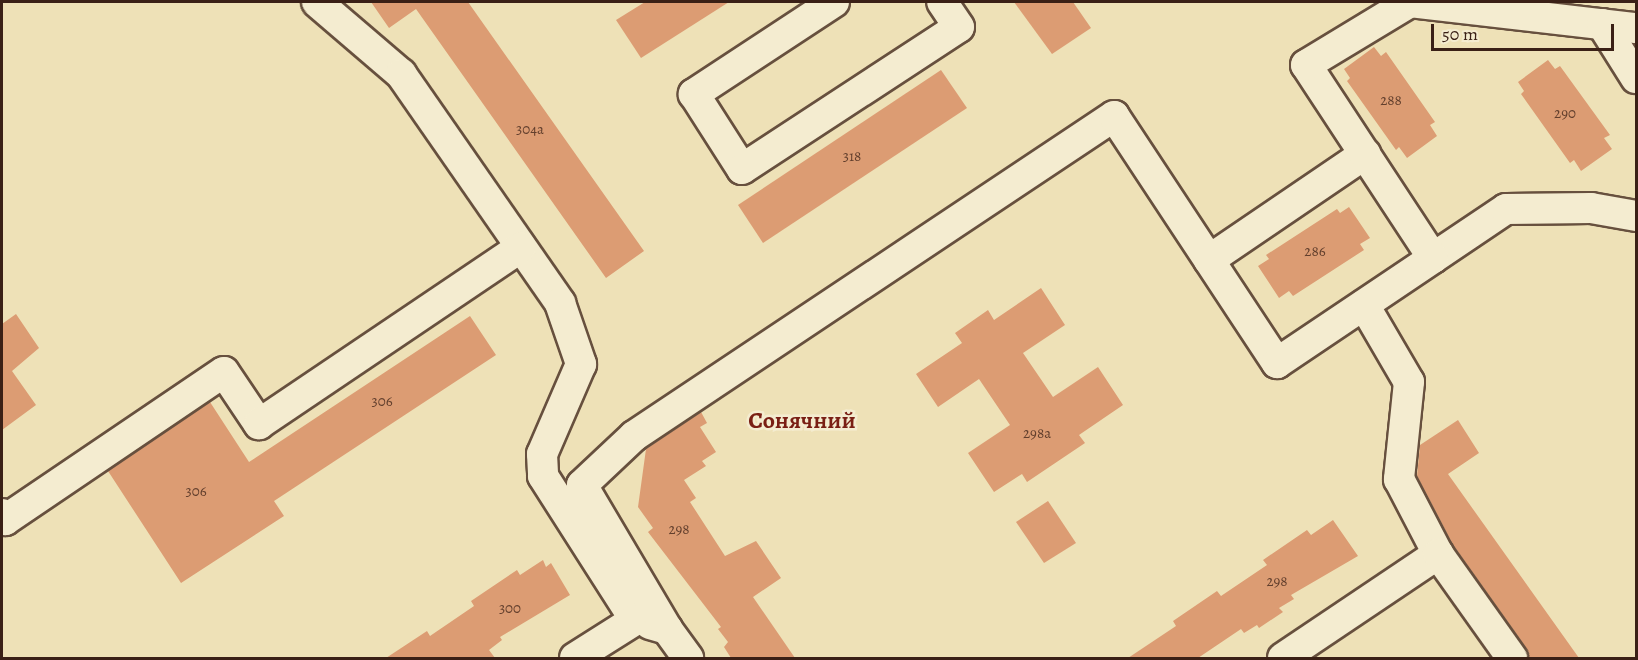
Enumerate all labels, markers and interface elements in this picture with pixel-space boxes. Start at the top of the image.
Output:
scale bar [1434,12,1617,50]
text: 50 m [1442,22,1478,46]
house number: 288 [1380,92,1402,110]
house number: 290 [1554,105,1576,123]
house number: 304а [516,121,544,139]
house number: 318 [843,148,861,166]
house number: 286 [1304,243,1326,261]
house number: 306 [371,393,393,411]
district label: Сонячний [748,407,856,435]
house number: 298а [1023,425,1051,443]
house number: 306 [185,483,207,501]
house number: 298 [668,521,690,539]
house number: 298 [1266,573,1288,591]
house number: 300 [499,600,521,618]

